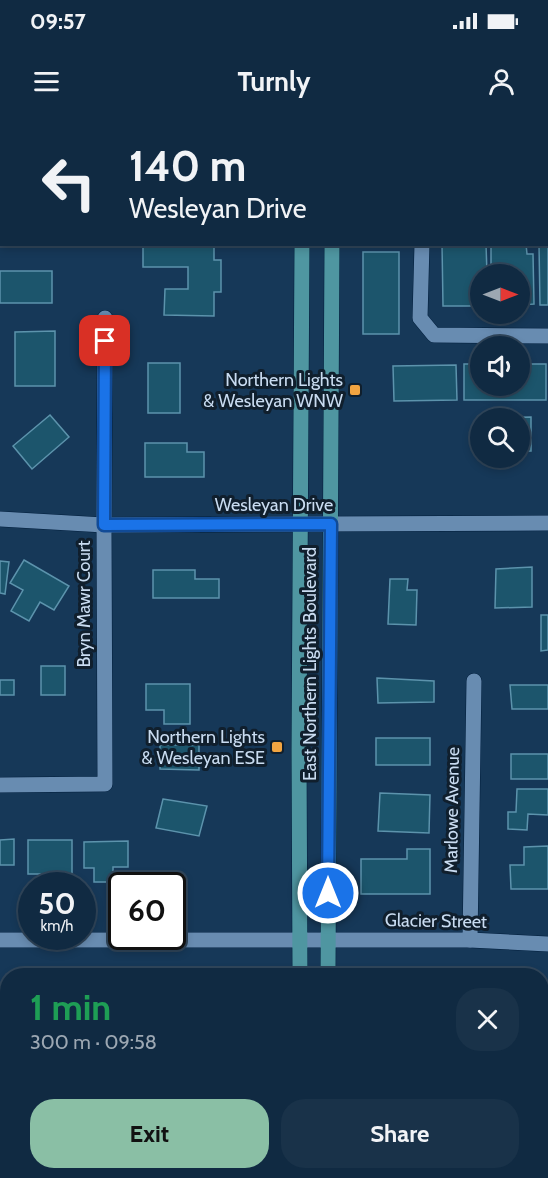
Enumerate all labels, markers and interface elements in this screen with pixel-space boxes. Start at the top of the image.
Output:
text: 09:57 [30,8,86,35]
icon: menu [30,65,63,98]
text: Turnly [238,65,310,98]
icon: person [485,65,518,98]
text: 140 m [129,140,246,192]
icon: left [30,144,108,222]
text: Wesleyan Drive [129,192,307,225]
north arrow [470,264,530,324]
map controls [470,264,530,468]
pin [79,315,130,366]
icon: arrive [88,324,121,357]
button: sound [470,336,530,396]
place label: Northern Lights & Wesleyan WNW [203,369,343,412]
marker: Northern Lights & Wesleyan WNW [348,383,362,397]
button: search [470,408,530,468]
street label: Wesleyan Drive [215,494,333,516]
street label: Bryn Mawr Court [73,540,95,668]
street label: East Northern Lights Boulevard [299,547,321,781]
place label: Northern Lights & Wesleyan ESE [141,726,265,769]
marker: Northern Lights & Wesleyan ESE [270,740,284,754]
street label: Marlowe Avenue [440,747,464,873]
position arrow [296,861,360,925]
speed limit sign: 60 [108,872,186,950]
text: 50 [38,885,76,922]
street label: Glacier Street [385,909,487,933]
text: km/h [41,917,73,935]
text: 1 min [30,985,111,1029]
button: close [456,988,519,1051]
text: 300 m · 09:58 [30,1030,157,1054]
button: Exit [30,1099,269,1168]
button: Share [281,1099,519,1168]

